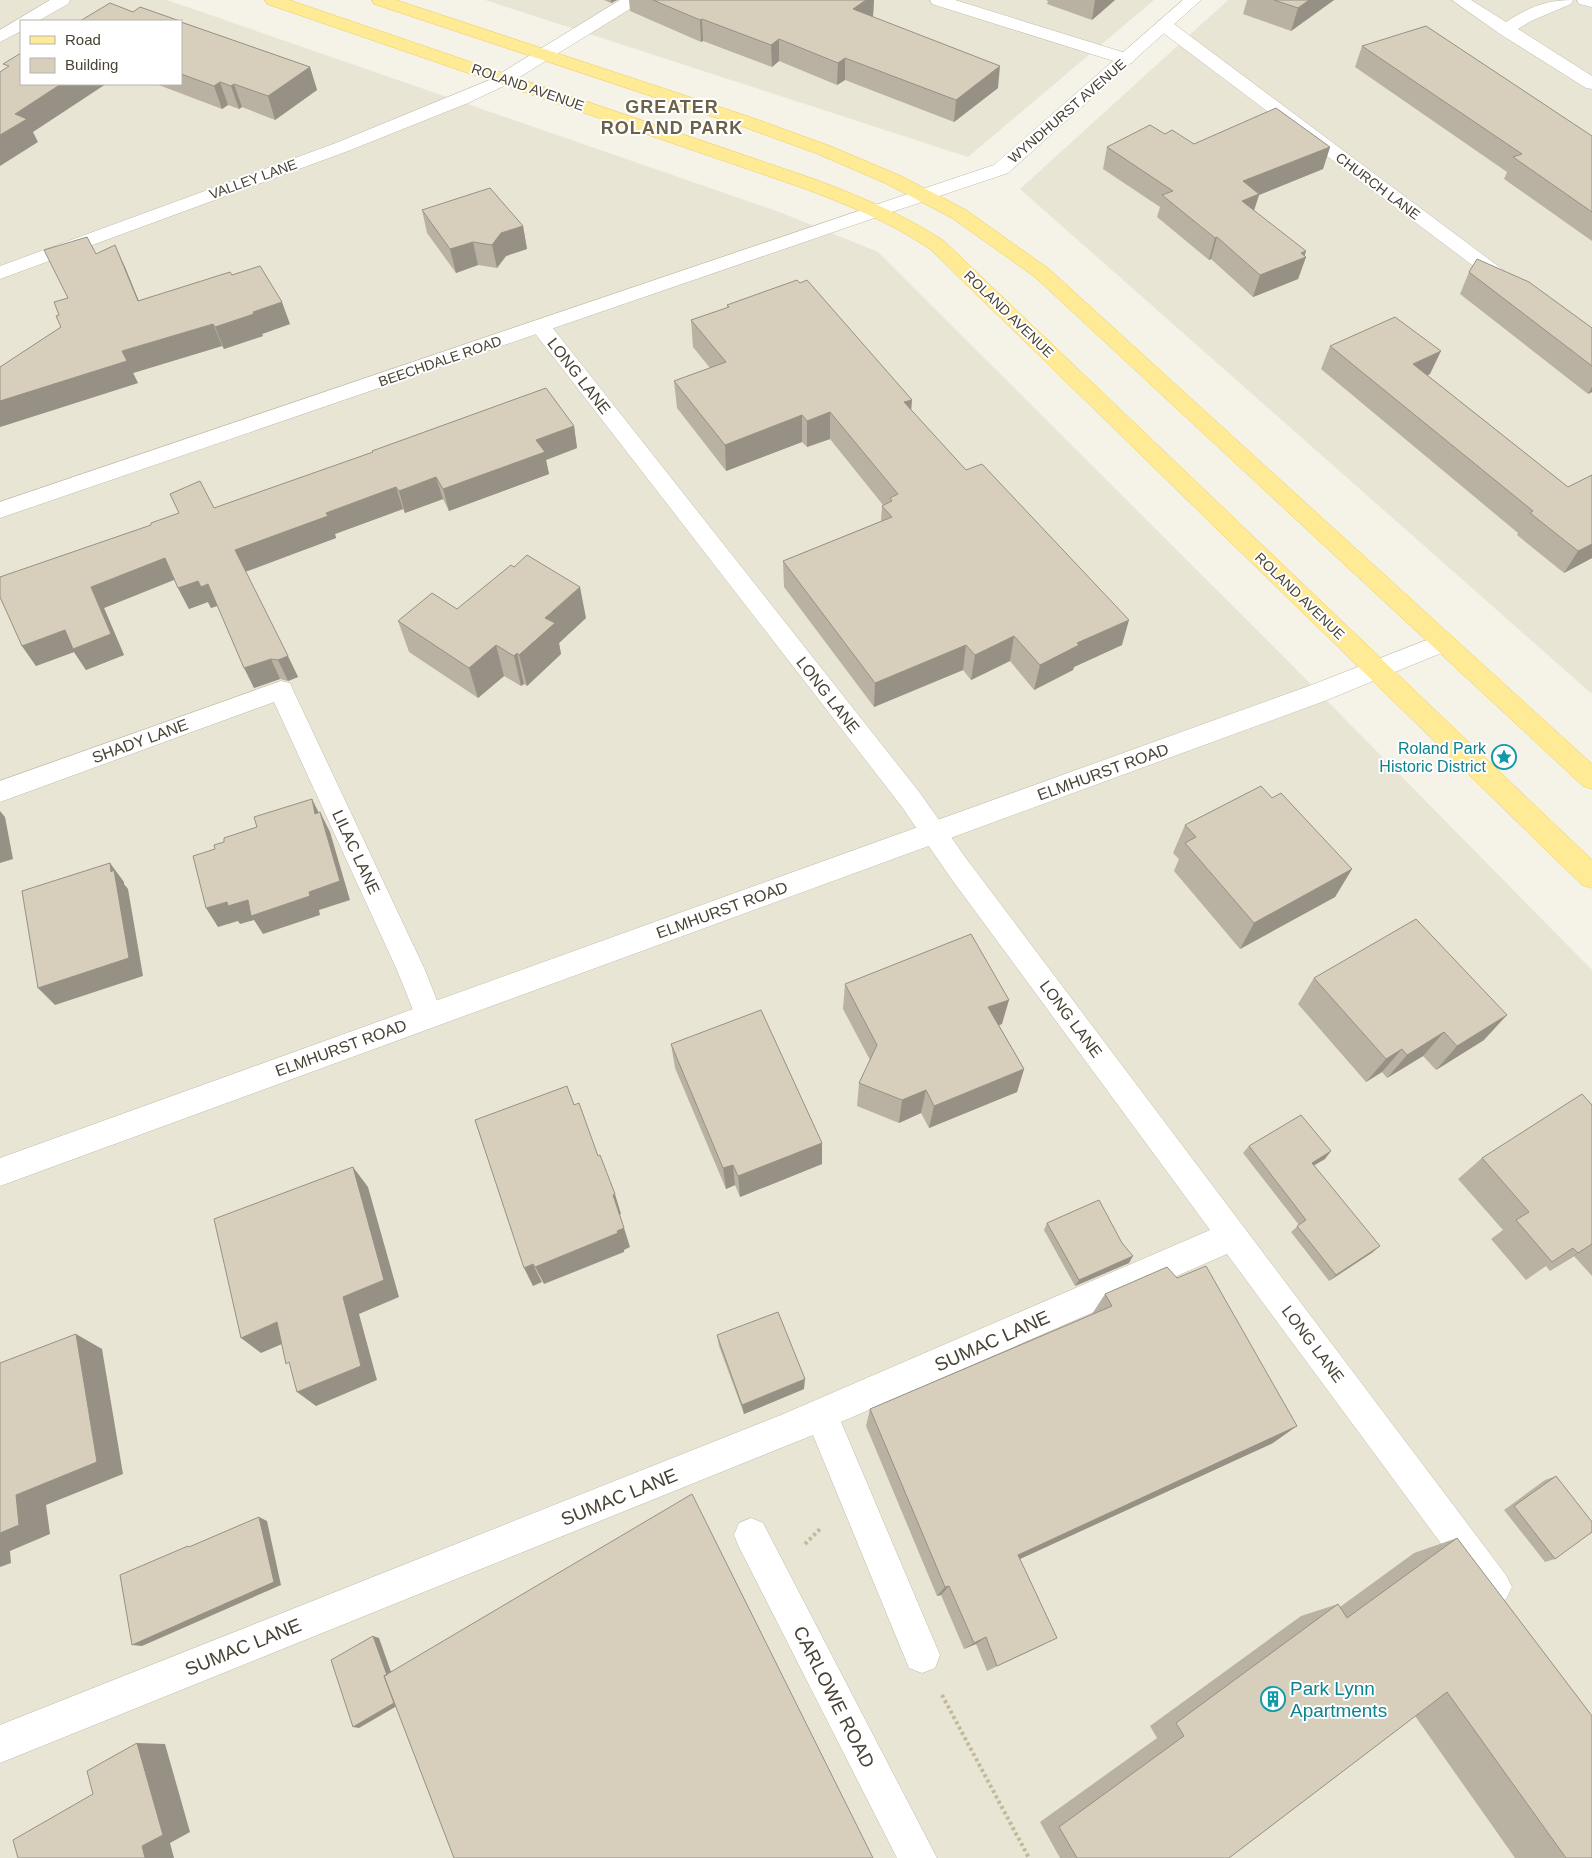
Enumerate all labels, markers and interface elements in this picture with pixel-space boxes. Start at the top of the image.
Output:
legend [20,20,182,85]
text: Road [65,31,101,48]
text: Building [65,56,118,73]
street label: WYNDHURST AVENUE [1005,56,1129,166]
street label: ROLAND AVENUE [470,60,586,114]
district label: GREATER ROLAND PARK [601,97,743,138]
street label: CHURCH LANE [1333,149,1423,223]
street label: VALLEY LANE [207,156,299,202]
street label: ROLAND AVENUE [961,267,1057,361]
street label: BEECHDALE ROAD [376,332,504,390]
street label: LONG LANE [544,335,614,417]
street label: ROLAND AVENUE [1252,549,1348,643]
street label: LONG LANE [793,654,863,736]
street label: SHADY LANE [90,716,190,766]
street label: ELMHURST ROAD [1035,740,1171,804]
place label: Roland Park Historic District [1379,740,1487,775]
place icon: Roland Park Historic District [1491,744,1517,770]
street label: LILAC LANE [329,807,383,897]
street label: ELMHURST ROAD [654,878,790,942]
street label: LONG LANE [1037,977,1105,1061]
street label: ELMHURST ROAD [273,1016,409,1080]
street label: LONG LANE [1279,1302,1347,1386]
street label: SUMAC LANE [931,1306,1053,1376]
street label: SUMAC LANE [558,1464,680,1530]
street label: SUMAC LANE [182,1614,304,1680]
street label: CARLOWE ROAD [789,1623,879,1771]
place label: Park Lynn Apartments [1290,1678,1387,1721]
building icon: Park Lynn Apartments [1260,1686,1286,1712]

